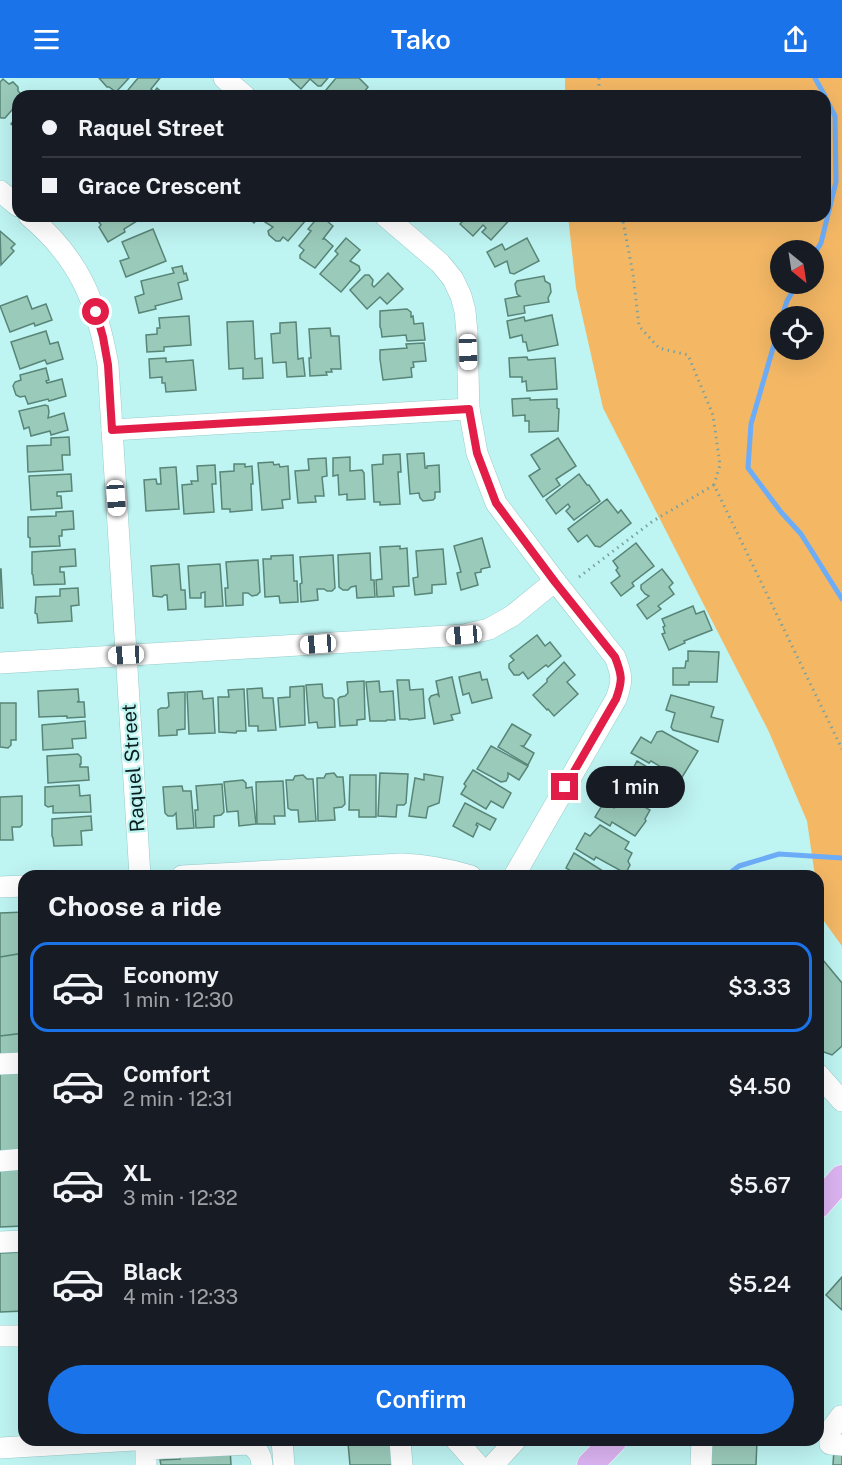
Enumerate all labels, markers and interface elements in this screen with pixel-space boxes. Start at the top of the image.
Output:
icon: menu [30,23,63,56]
text: Tako [391,23,451,55]
icon: share [779,23,812,56]
text: Raquel Street [78,115,224,141]
text: Grace Crescent [78,173,241,199]
north arrow [770,240,824,294]
map controls [770,240,824,360]
route start [82,298,109,325]
button: locate [770,306,824,360]
car [458,334,478,370]
car [106,479,126,517]
car [445,624,483,646]
car [299,634,337,654]
car [108,645,144,665]
street label: Raquel Street [117,703,149,833]
callout: 1 min [586,766,685,808]
route end [551,773,578,800]
text: 1 min [612,775,659,799]
text: Choose a ride [48,890,222,922]
icon: car [51,960,105,1014]
text: Economy [123,962,219,988]
text: $3.33 [728,974,791,1000]
text: 1 min · 12:30 [123,988,233,1012]
icon: car [51,1059,105,1113]
text: Comfort [123,1061,210,1087]
text: $4.50 [728,1073,791,1099]
text: 2 min · 12:31 [123,1087,233,1111]
icon: car [51,1158,105,1212]
text: XL [123,1160,151,1186]
text: $5.67 [729,1172,791,1198]
text: 3 min · 12:32 [123,1186,238,1210]
icon: car [51,1257,105,1311]
text: Black [123,1259,182,1285]
text: $5.24 [728,1271,791,1297]
text: 4 min · 12:33 [123,1285,238,1309]
button: Confirm [48,1365,794,1434]

